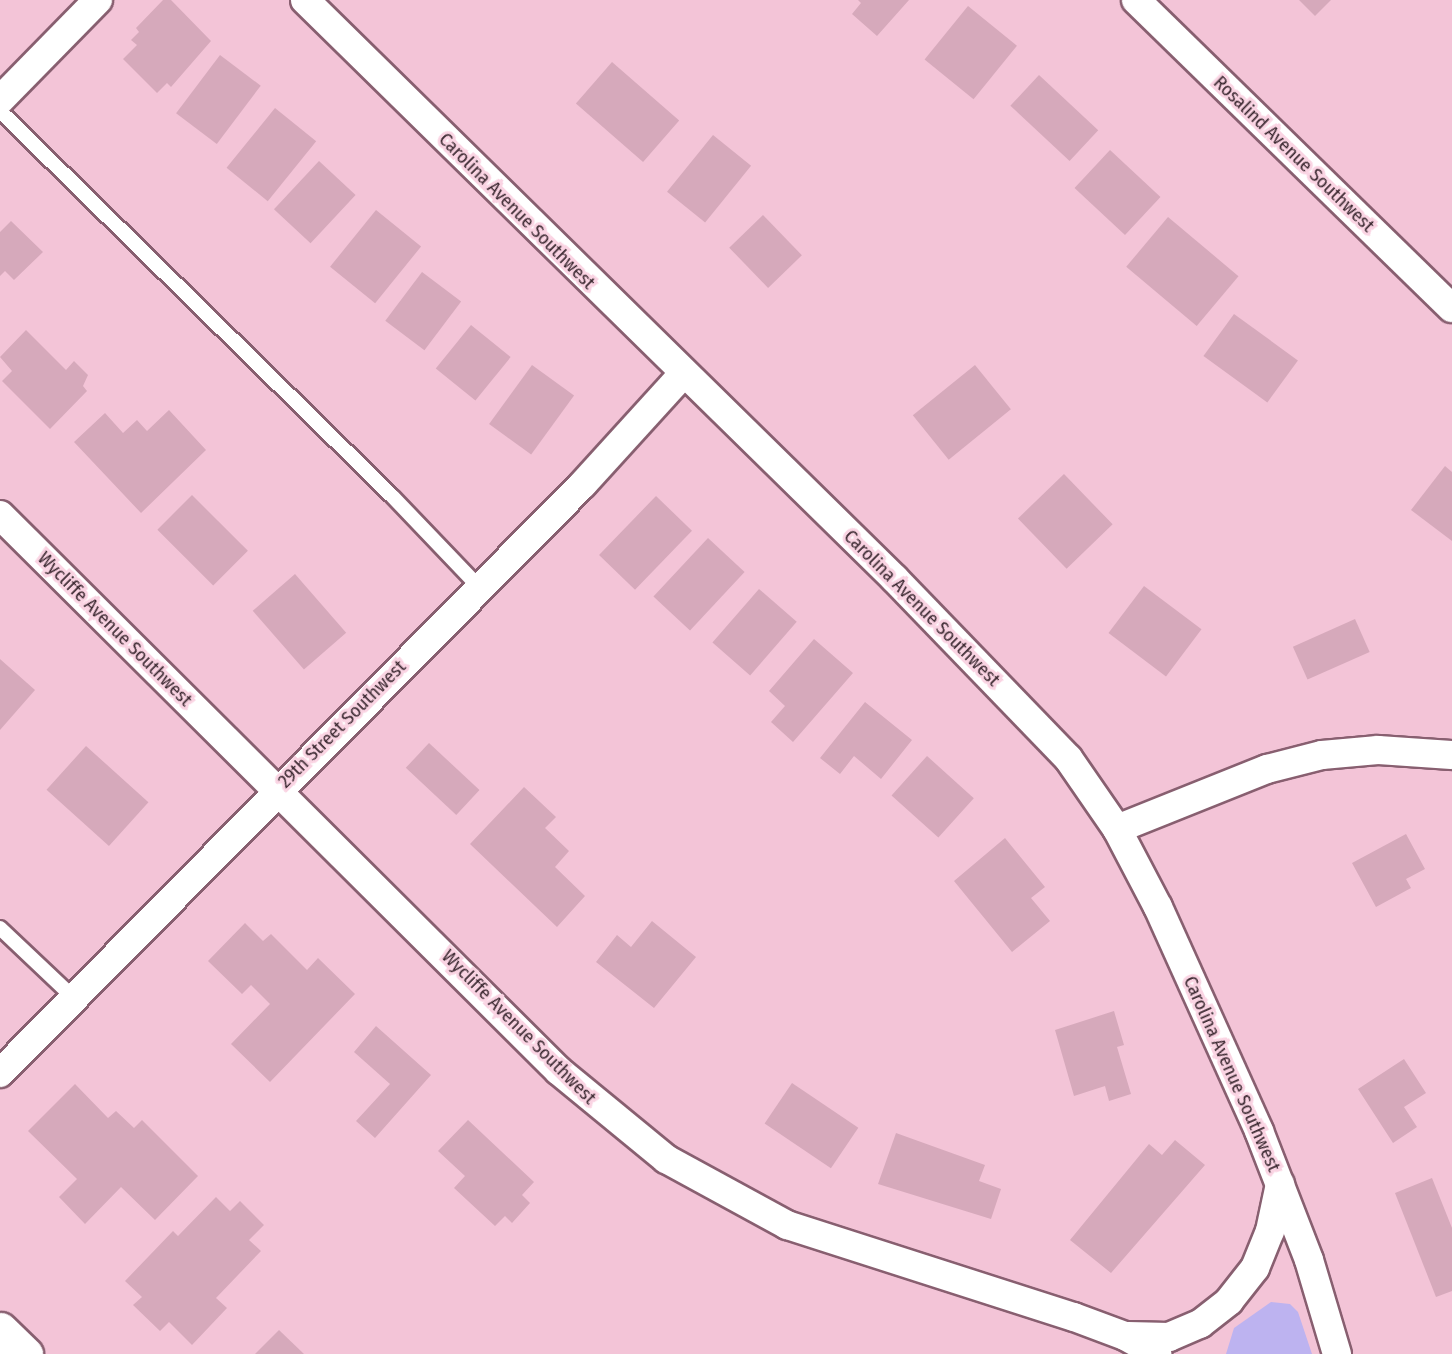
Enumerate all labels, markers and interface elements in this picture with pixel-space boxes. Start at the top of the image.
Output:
street label: Rosalind Avenue Southwest [1209,71,1379,237]
street label: Carolina Avenue Southwest [434,128,600,294]
street label: Carolina Avenue Southwest [839,525,1005,691]
street label: Wycliffe Avenue Southwest [33,547,197,711]
street label: 29th Street Southwest [273,655,411,793]
street label: Wycliffe Avenue Southwest [437,945,601,1109]
street label: Carolina Avenue Southwest [1179,973,1285,1175]

